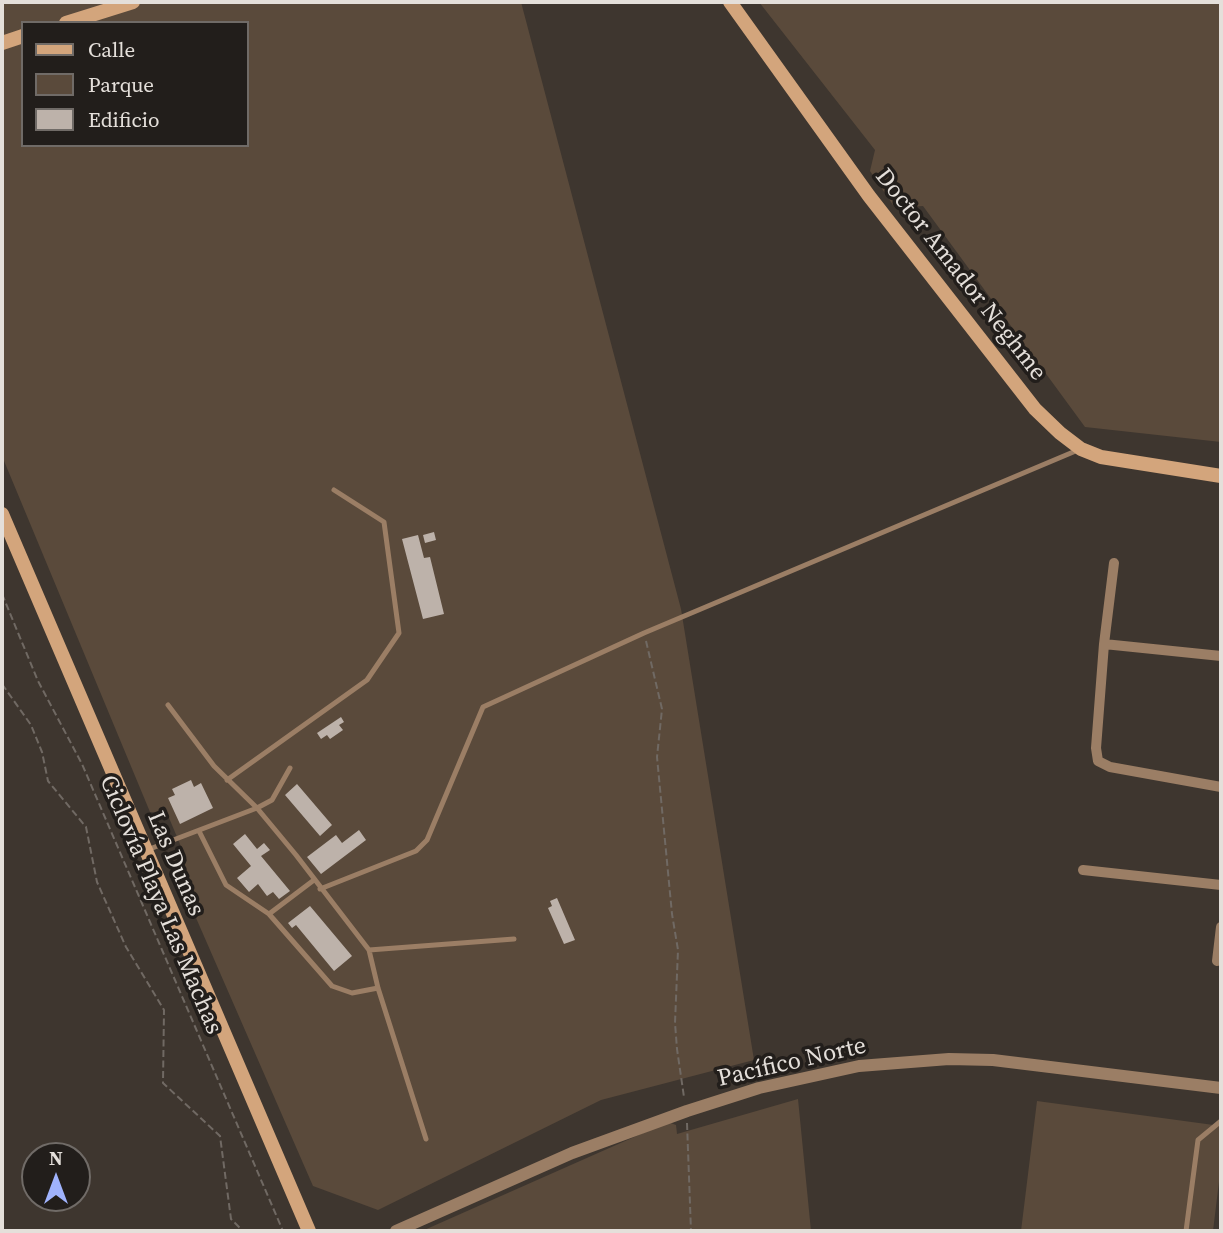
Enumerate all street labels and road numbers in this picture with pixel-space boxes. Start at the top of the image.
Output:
street label: Doctor Amador Neghme [868,163,1052,387]
street label: Ciclovía Playa Las Machas [92,771,228,1039]
street label: Las Dunas [140,807,210,921]
street label: Pacífico Norte [715,1032,869,1094]

